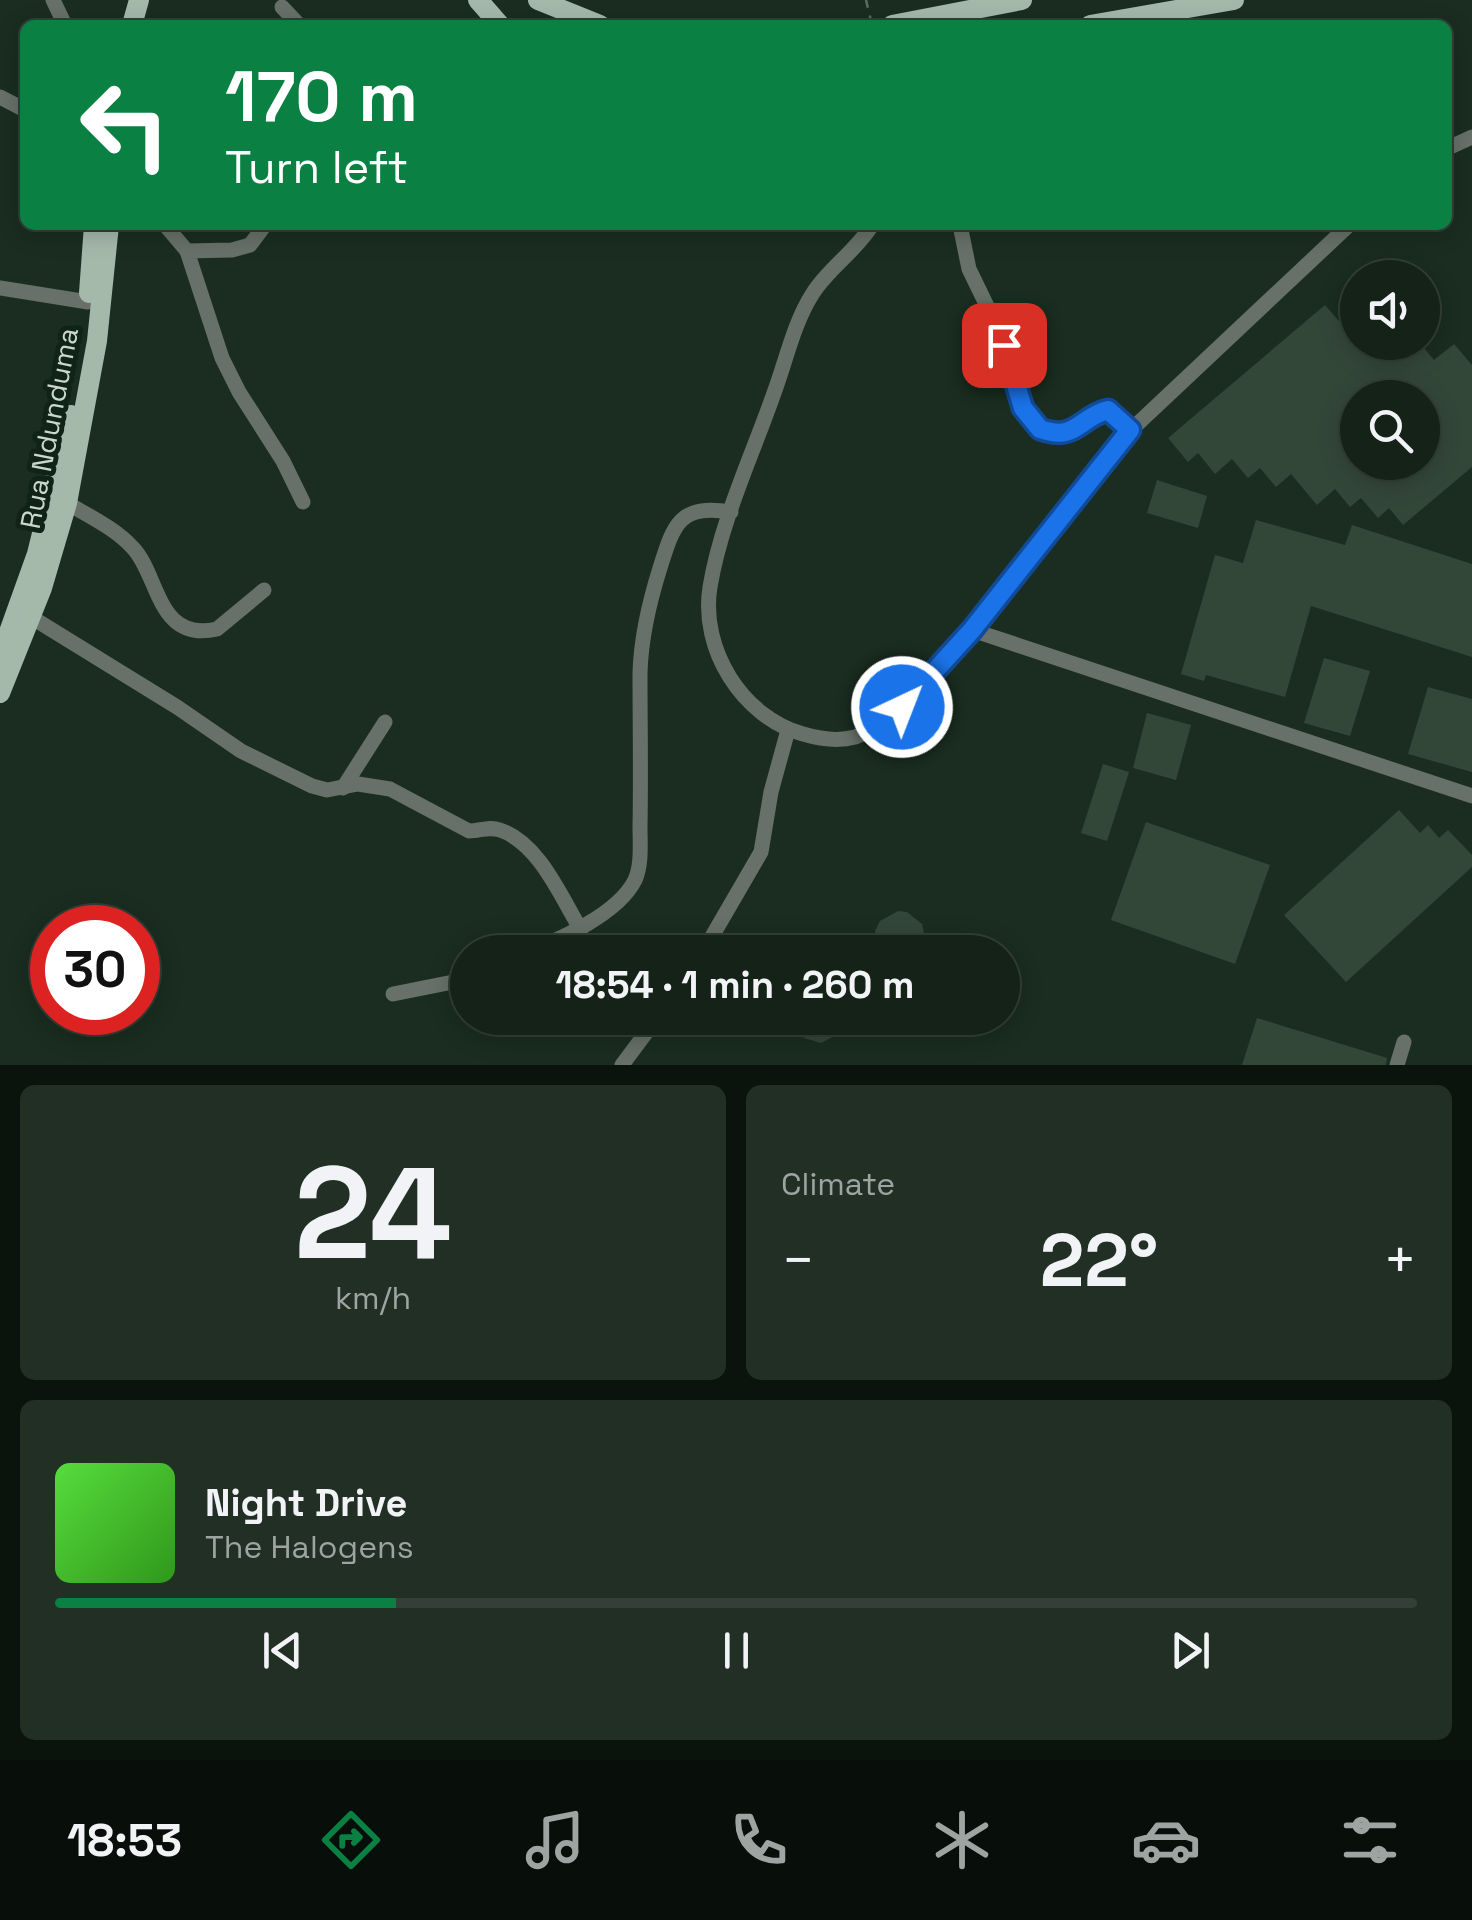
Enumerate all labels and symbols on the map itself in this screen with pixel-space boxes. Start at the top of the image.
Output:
pin [962,303,1047,388]
street label: Rua Ndunduma [12,324,86,532]
position arrow [850,655,954,759]
speed limit sign: 30 [30,905,160,1035]

